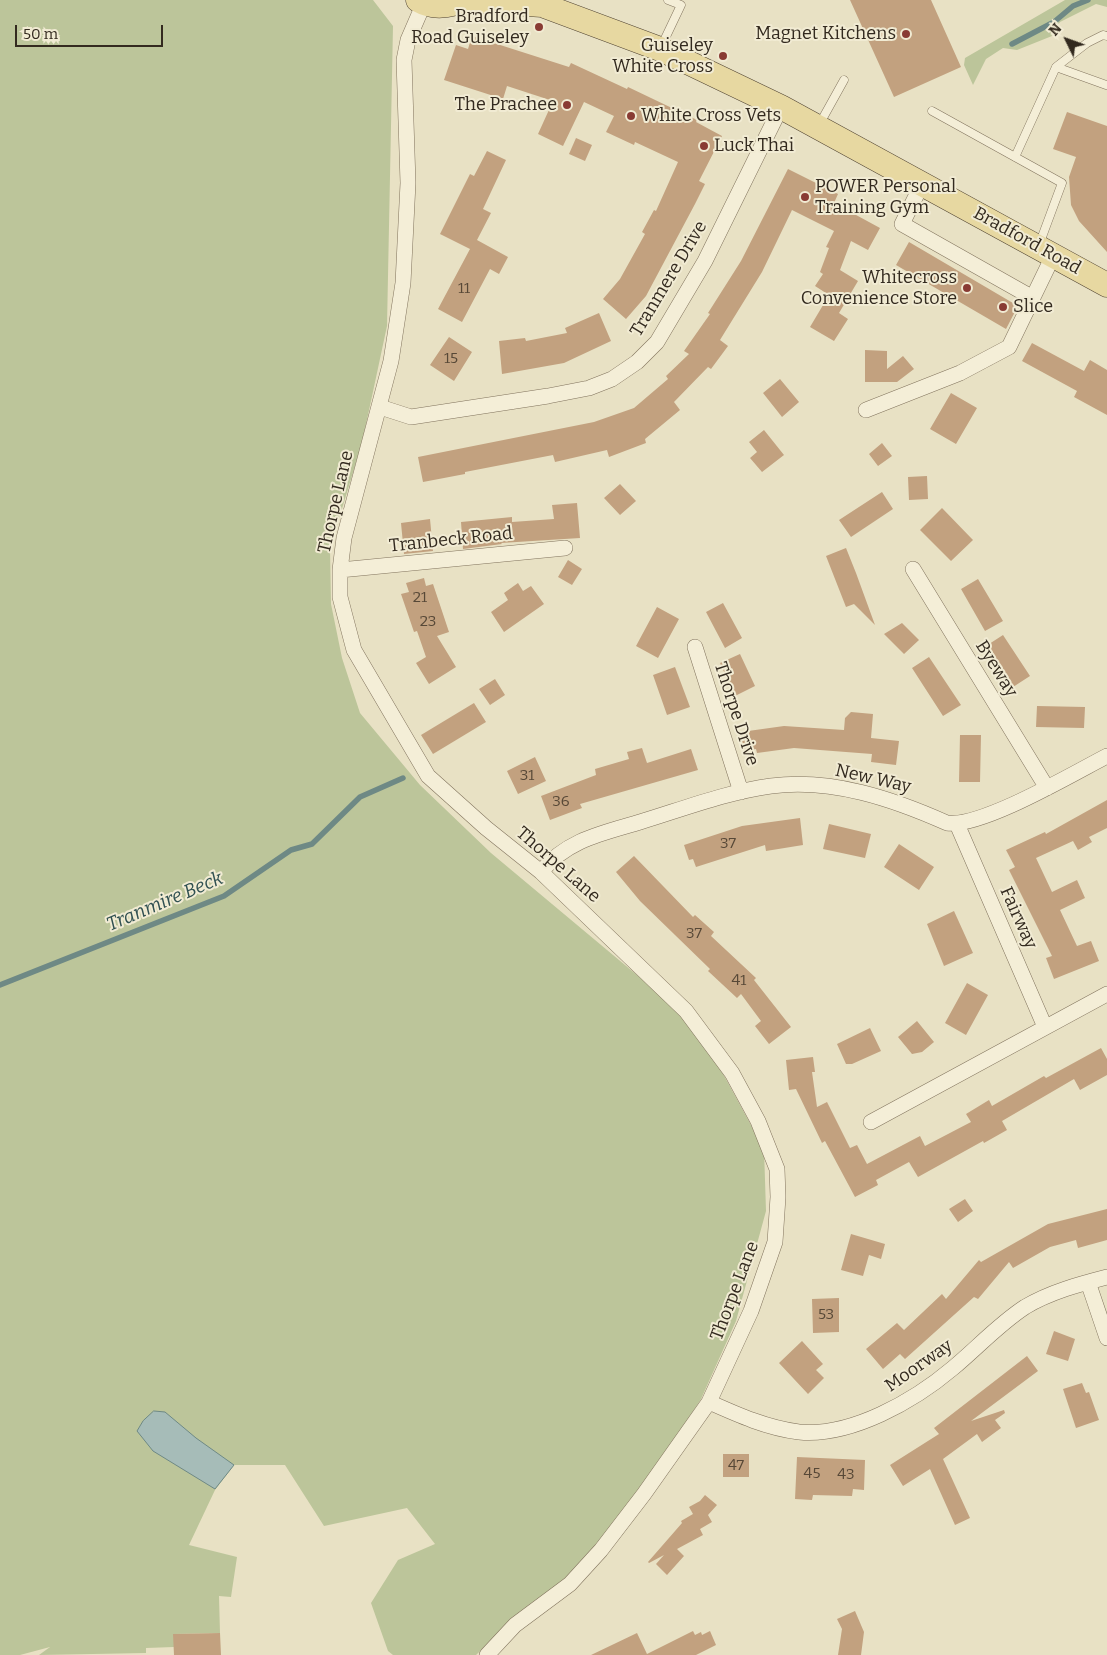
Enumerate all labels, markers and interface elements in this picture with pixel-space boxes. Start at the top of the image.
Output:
place label: Bradford Road Guiseley [411,6,529,48]
scale bar [18,15,165,47]
north arrow [1042,15,1092,65]
text: N [1046,20,1065,39]
marker: Bradford Road Guiseley [533,21,545,33]
place label: Magnet Kitchens [755,23,896,45]
text: 50 m [23,25,58,43]
marker: Magnet Kitchens [900,28,912,40]
place label: Guiseley White Cross [612,35,713,78]
marker: Guiseley White Cross [717,50,729,62]
place label: The Prachee [454,94,557,116]
marker: The Prachee [561,99,573,111]
place label: White Cross Vets [641,105,781,127]
marker: White Cross Vets [625,110,637,122]
place label: Luck Thai [714,135,794,157]
marker: Luck Thai [698,140,710,152]
place label: POWER Personal Training Gym [815,176,956,218]
marker: POWER Personal Training Gym [799,191,811,203]
street label: Bradford Road [969,203,1085,279]
street label: Tranmere Drive [626,217,712,341]
place label: Whitecross Convenience Store [801,267,957,310]
house number: 11 [458,280,470,298]
marker: Whitecross Convenience Store [961,282,973,294]
place label: Slice [1013,296,1053,318]
marker: Slice [997,301,1009,313]
house number: 15 [444,350,458,368]
street label: Thorpe Lane [314,449,358,555]
street label: Tranbeck Road [388,523,514,557]
house number: 21 [413,589,427,607]
house number: 23 [420,613,436,631]
street label: Byeway [970,637,1022,701]
street label: Thorpe Drive [709,659,763,769]
street label: New Way [833,760,913,798]
house number: 31 [520,767,534,785]
house number: 36 [552,793,570,811]
street label: Thorpe Lane [511,823,605,907]
house number: 37 [720,835,736,853]
water label: Tranmire Beck [103,867,227,937]
street label: Fairway [995,884,1041,952]
house number: 37 [686,925,702,943]
house number: 41 [732,972,746,990]
street label: Thorpe Lane [706,1238,764,1344]
house number: 53 [818,1306,834,1324]
street label: Moorway [881,1335,957,1397]
house number: 47 [728,1457,744,1475]
house number: 45 [804,1465,820,1483]
house number: 43 [837,1466,855,1484]

